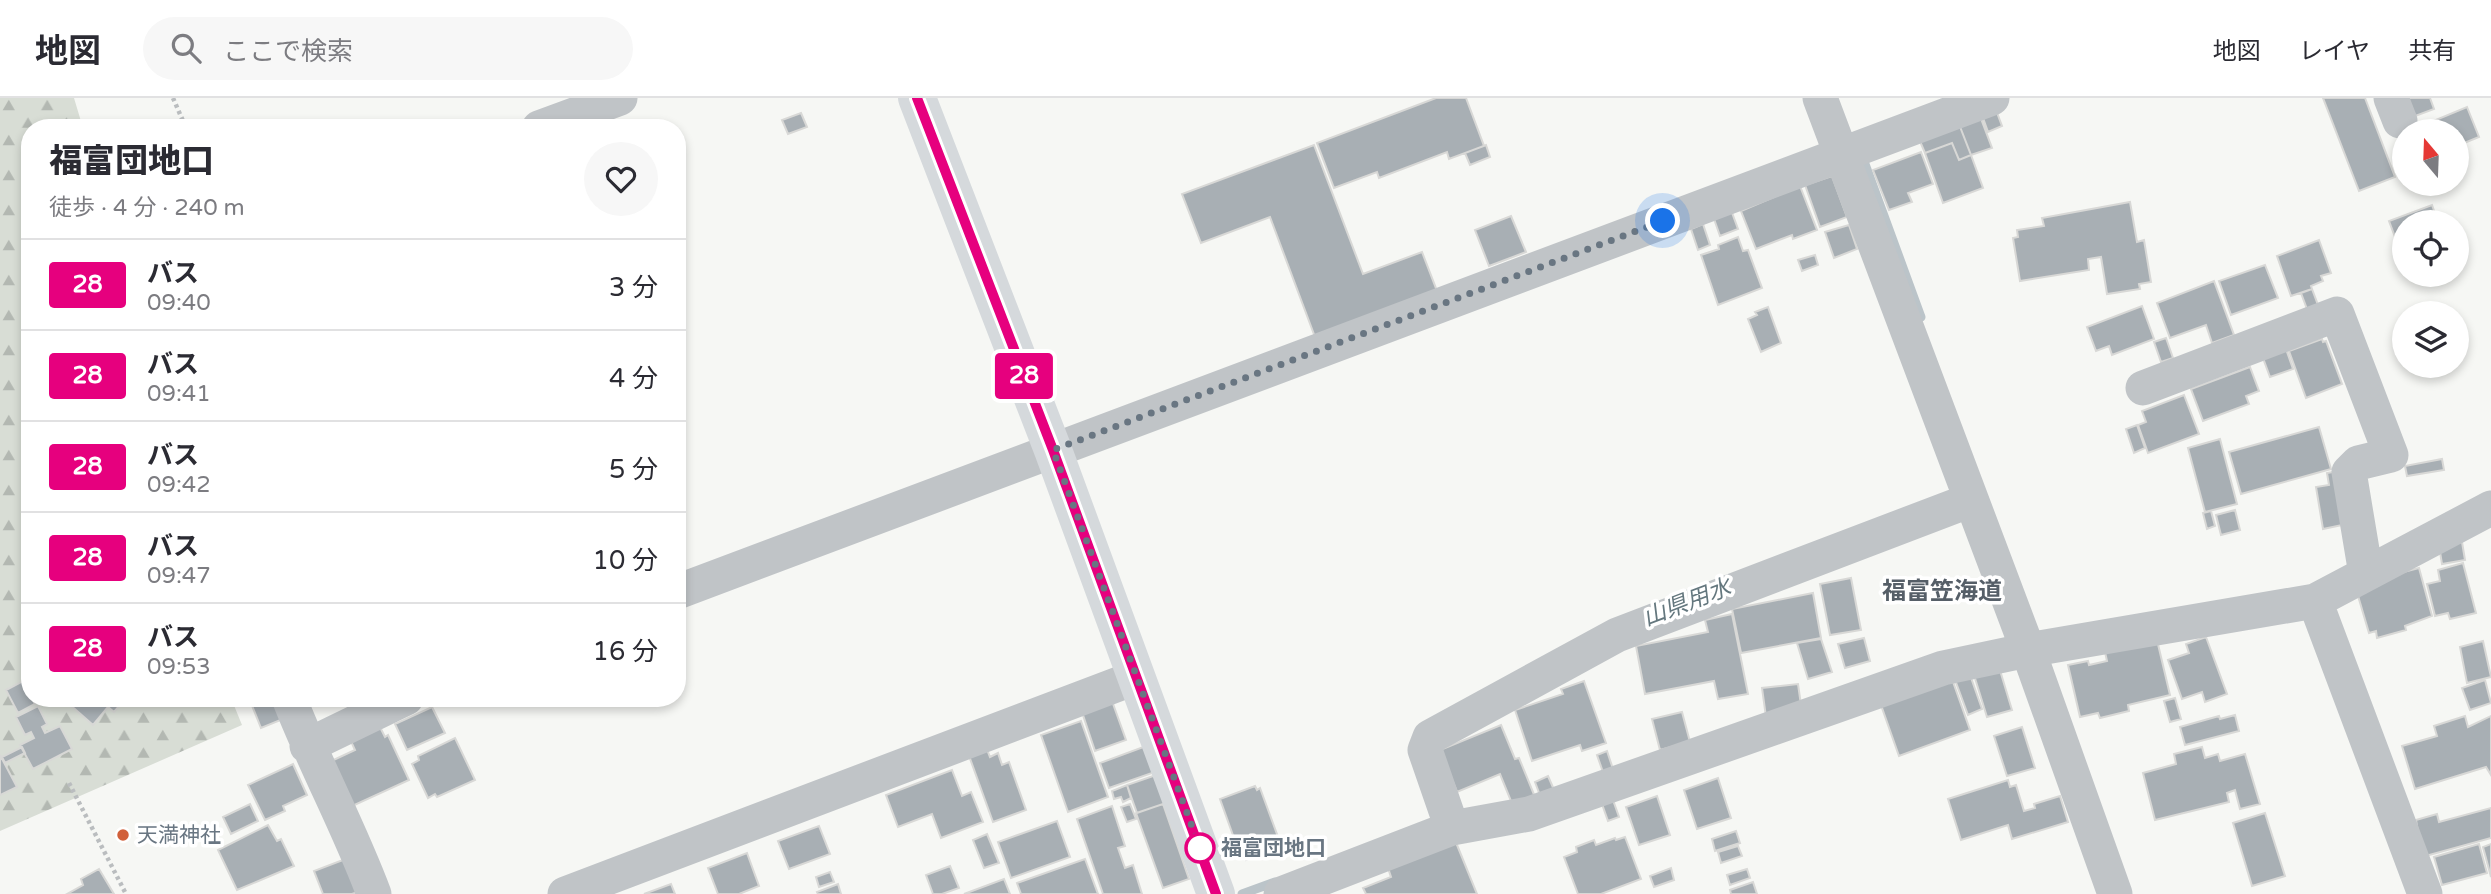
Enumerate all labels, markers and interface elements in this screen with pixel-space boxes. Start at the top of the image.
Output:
search box [143,17,633,80]
icon: search [167,29,205,67]
text: 地図 [35,32,101,71]
text: ここで検索 [223,36,353,67]
text: 地図 [2213,37,2261,66]
text: レイヤ [2299,37,2370,66]
text: 共有 [2408,37,2456,66]
north arrow [2392,119,2469,196]
map controls [2392,119,2469,378]
text: 福富団地口 [49,142,214,181]
button: heart [584,142,658,216]
text: 徒歩 · 4 分 · 240 m [49,194,245,222]
your location [1645,203,1680,238]
button: locate [2392,210,2469,287]
text: バス [147,258,199,289]
text: 28 [72,270,103,299]
text: 3 分 [609,272,658,303]
text: 09:40 [147,289,211,317]
button: layers [2392,301,2469,378]
text: バス [147,349,199,380]
line badge: 28 [992,353,1056,399]
text: 28 [72,361,103,390]
text: 28 [1009,361,1039,390]
text: 4 分 [609,363,658,394]
text: 09:41 [147,380,211,408]
text: バス [147,440,199,471]
text: 28 [72,452,103,481]
text: 5 分 [609,454,658,485]
text: 09:42 [147,471,211,499]
text: バス [147,531,199,562]
text: 28 [72,543,103,572]
text: 10 分 [593,545,658,576]
text: 09:47 [147,562,211,590]
water label: 山県用水 [1639,572,1738,633]
district label: 福富笠海道 [1882,577,2002,606]
text: バス [147,622,199,653]
text: 28 [72,634,103,663]
text: 16 分 [593,636,658,667]
text: 09:53 [147,653,211,681]
place label: 天満神社 [137,823,221,848]
marker: 天満神社 [115,827,131,843]
marker: 福富団地口 [1185,833,1215,863]
place label: 福富団地口 [1221,836,1326,861]

